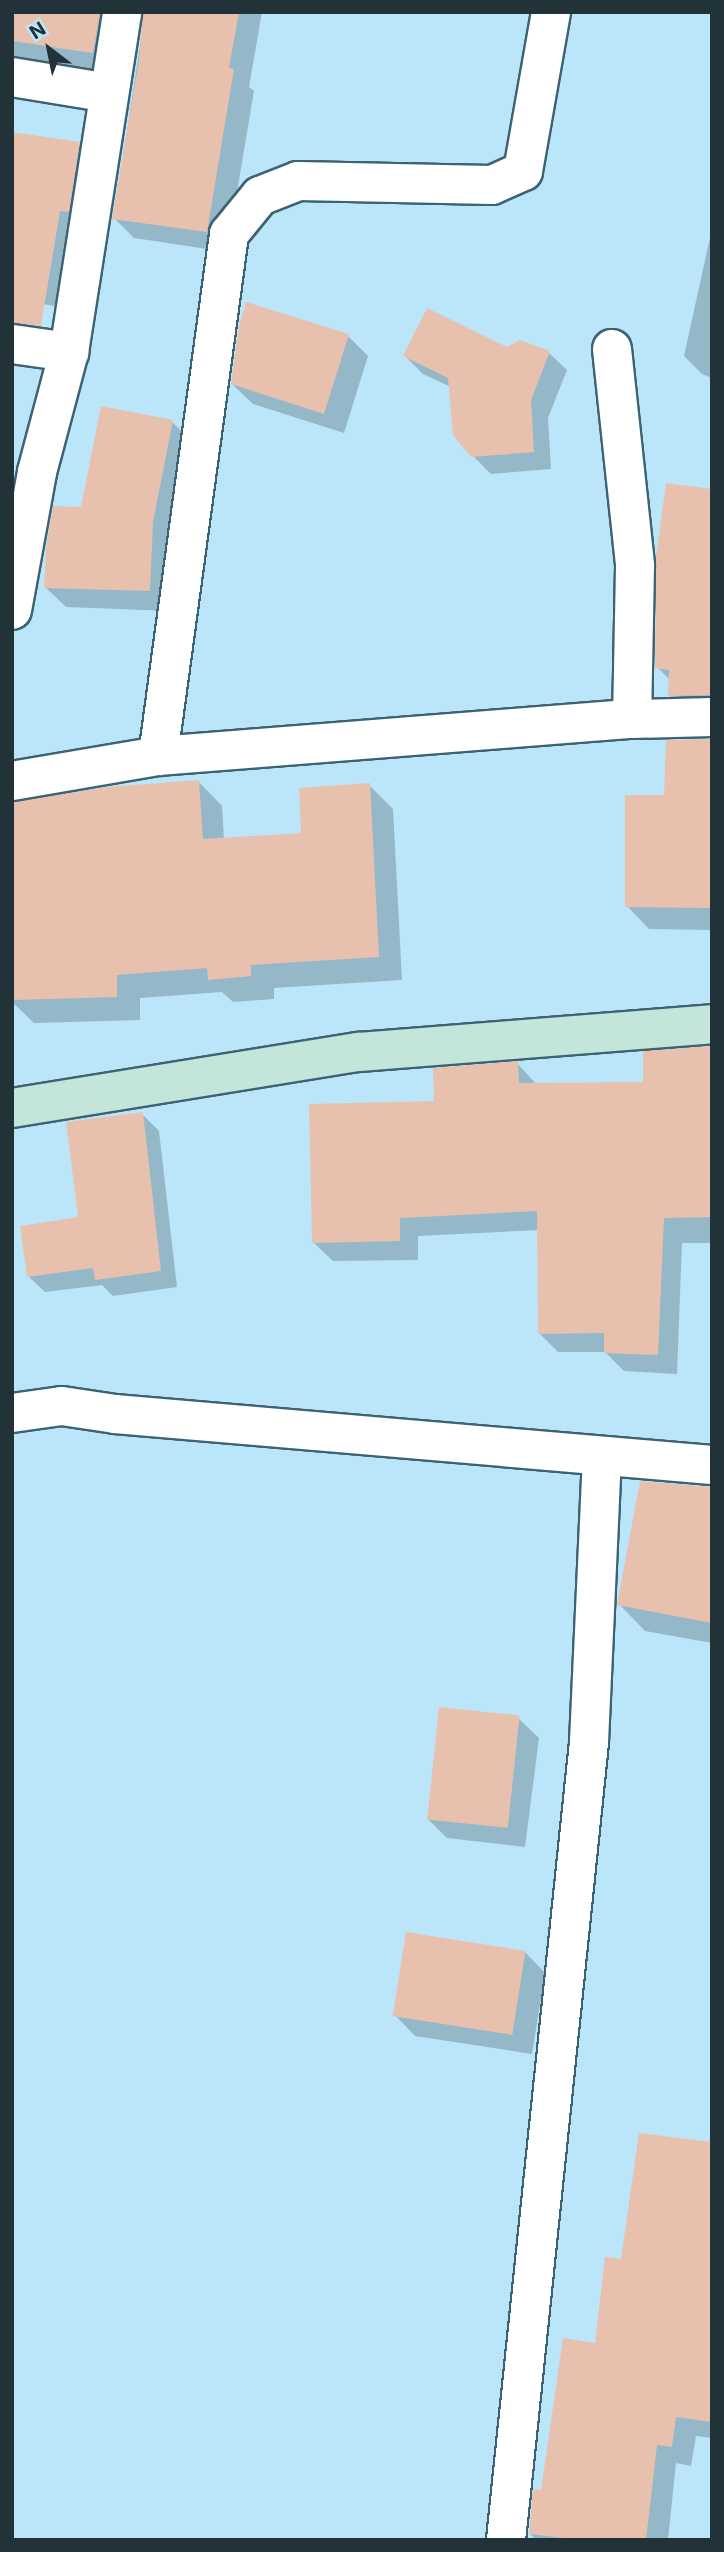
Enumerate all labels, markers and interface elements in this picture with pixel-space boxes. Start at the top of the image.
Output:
north arrow [14,14,84,84]
text: N [25,17,50,44]

